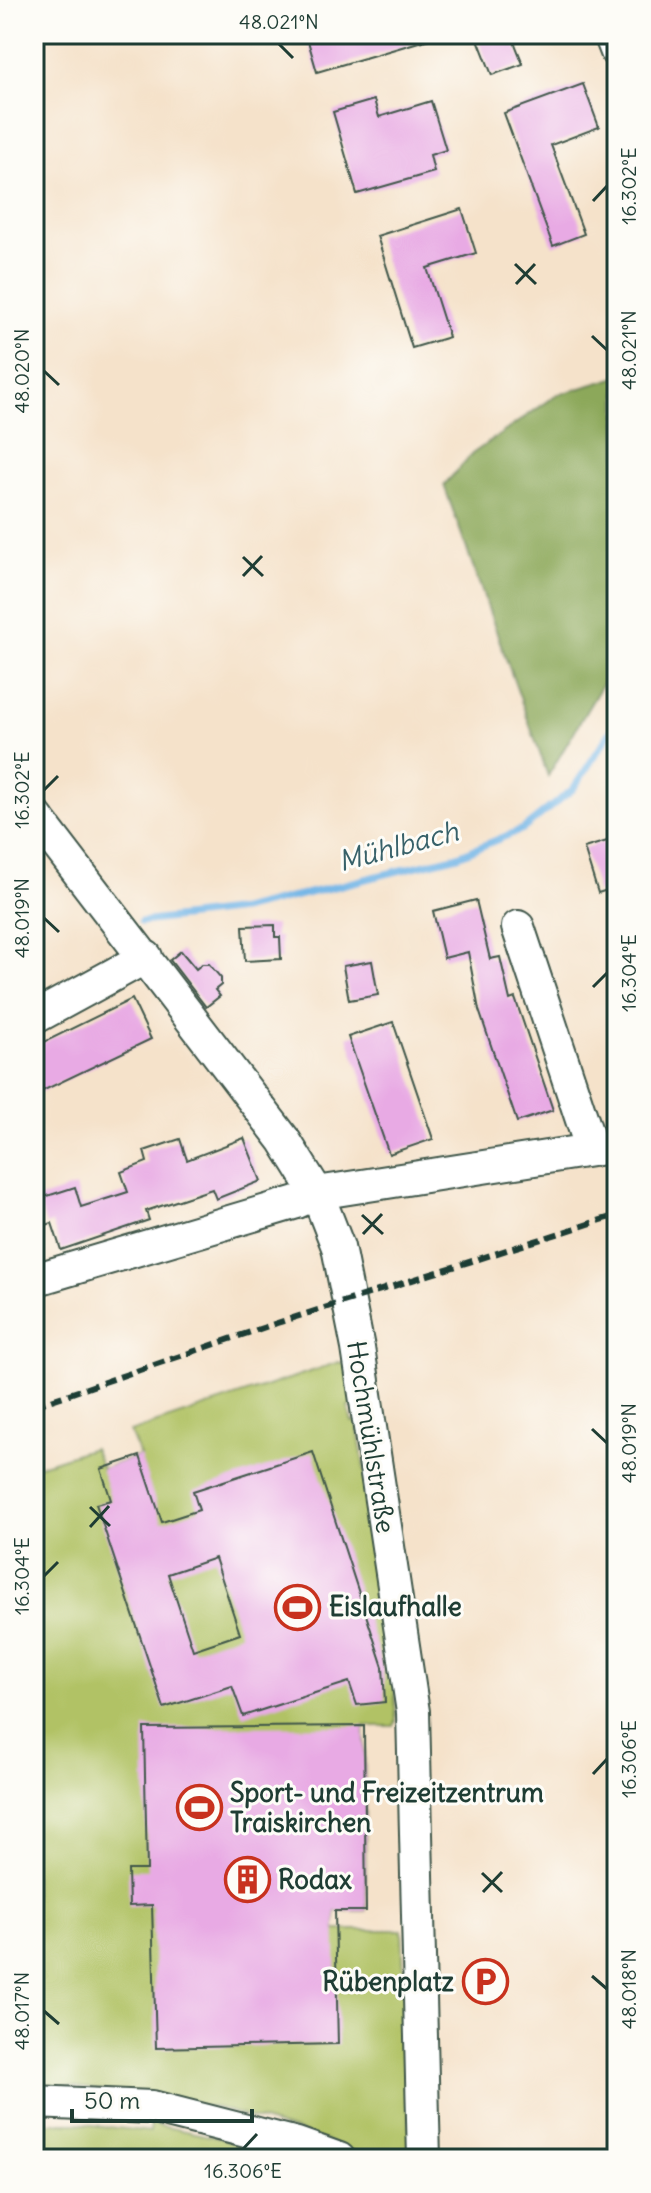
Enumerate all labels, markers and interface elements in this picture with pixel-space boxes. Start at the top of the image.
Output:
text: 48.021°N [239,9,319,34]
text: 16.302°E [616,147,641,225]
text: 48.021°N [616,310,641,390]
text: 48.020°N [9,329,34,414]
text: 16.302°E [9,751,34,829]
water label: Mühlbach [334,812,463,879]
text: 48.019°N [9,878,34,958]
text: 16.304°E [616,934,641,1012]
street label: Hochmühlstraße [340,1338,403,1535]
text: 48.019°N [616,1403,641,1483]
text: 16.304°E [9,1537,34,1615]
sports icon: Eislaufhalle [274,1583,322,1631]
place label: Eislaufhalle [329,1590,462,1623]
text: 16.306°E [616,1720,641,1798]
place label: Sport- und Freizeitzentrum Traiskirchen [230,1776,544,1839]
sports icon: Sport- und Freizeitzentrum Traiskirchen [175,1784,223,1832]
building icon: Rodax [223,1856,271,1904]
place label: Rodax [278,1863,352,1896]
text: 48.018°N [616,1949,641,2029]
parking icon: Rübenplatz [461,1958,509,2006]
place label: Rübenplatz [322,1965,455,1998]
text: 48.017°N [9,1972,34,2050]
scale bar [72,2073,252,2123]
text: 50 m [84,2085,140,2115]
text: 16.306°E [204,2158,282,2183]

